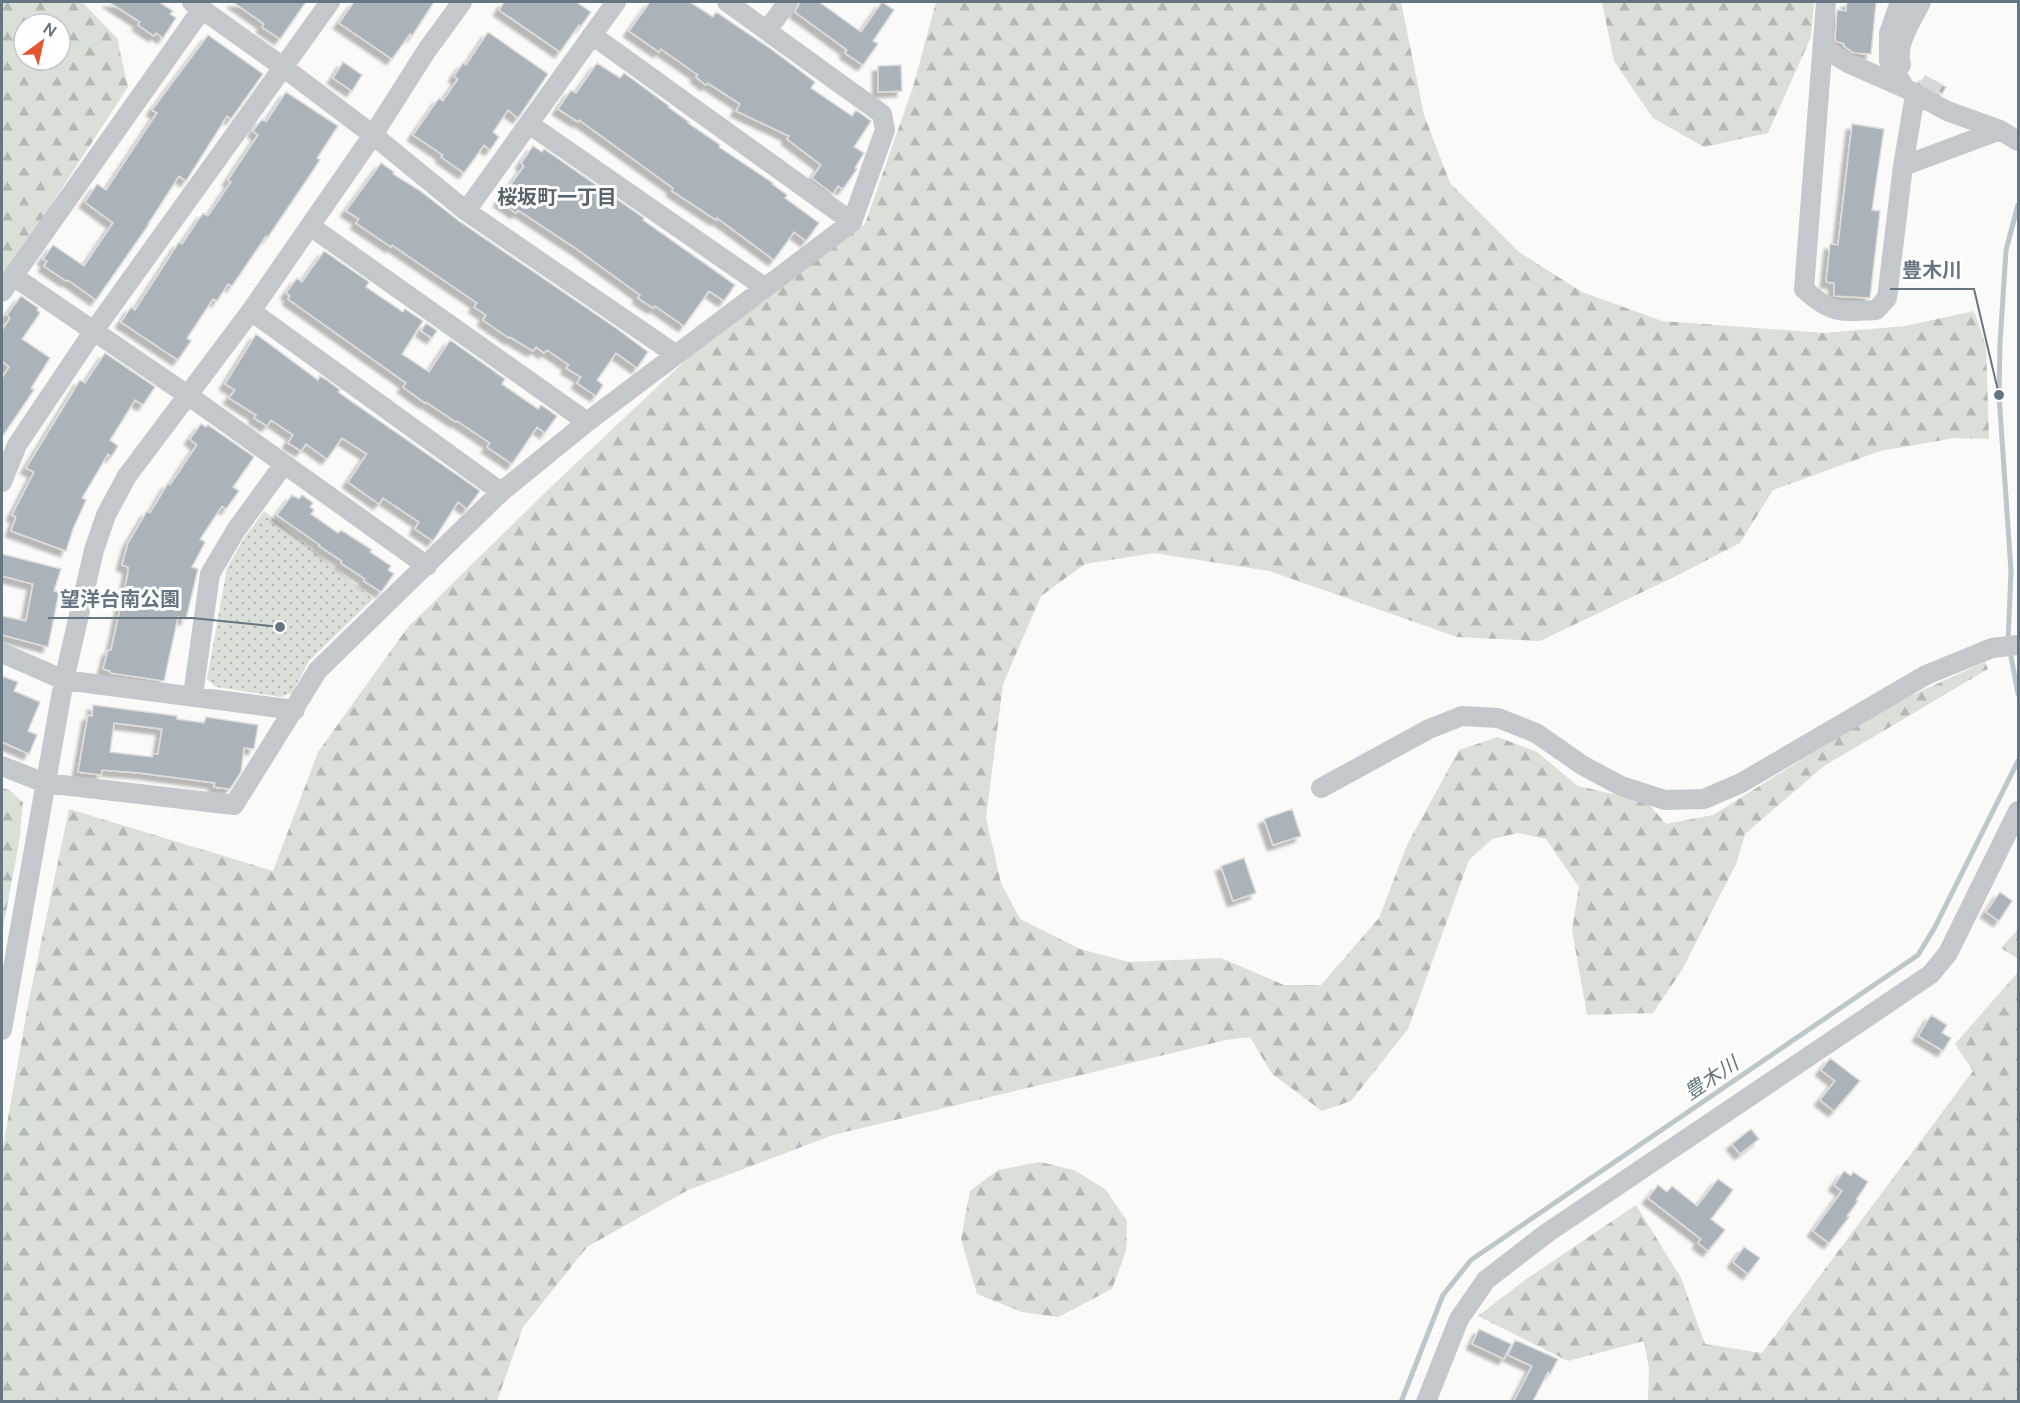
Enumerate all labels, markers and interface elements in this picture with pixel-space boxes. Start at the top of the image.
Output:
north arrow [12,12,72,72]
text: N [39,18,61,42]
district label: 桜坂町一丁目 [497,184,617,210]
callout: 豊木川 [1890,251,1974,289]
text: 豊木川 [1902,257,1962,283]
callout: 望洋台南公園 [48,580,192,618]
text: 望洋台南公園 [60,586,180,612]
water label: 豊木川 [1679,1049,1745,1106]

